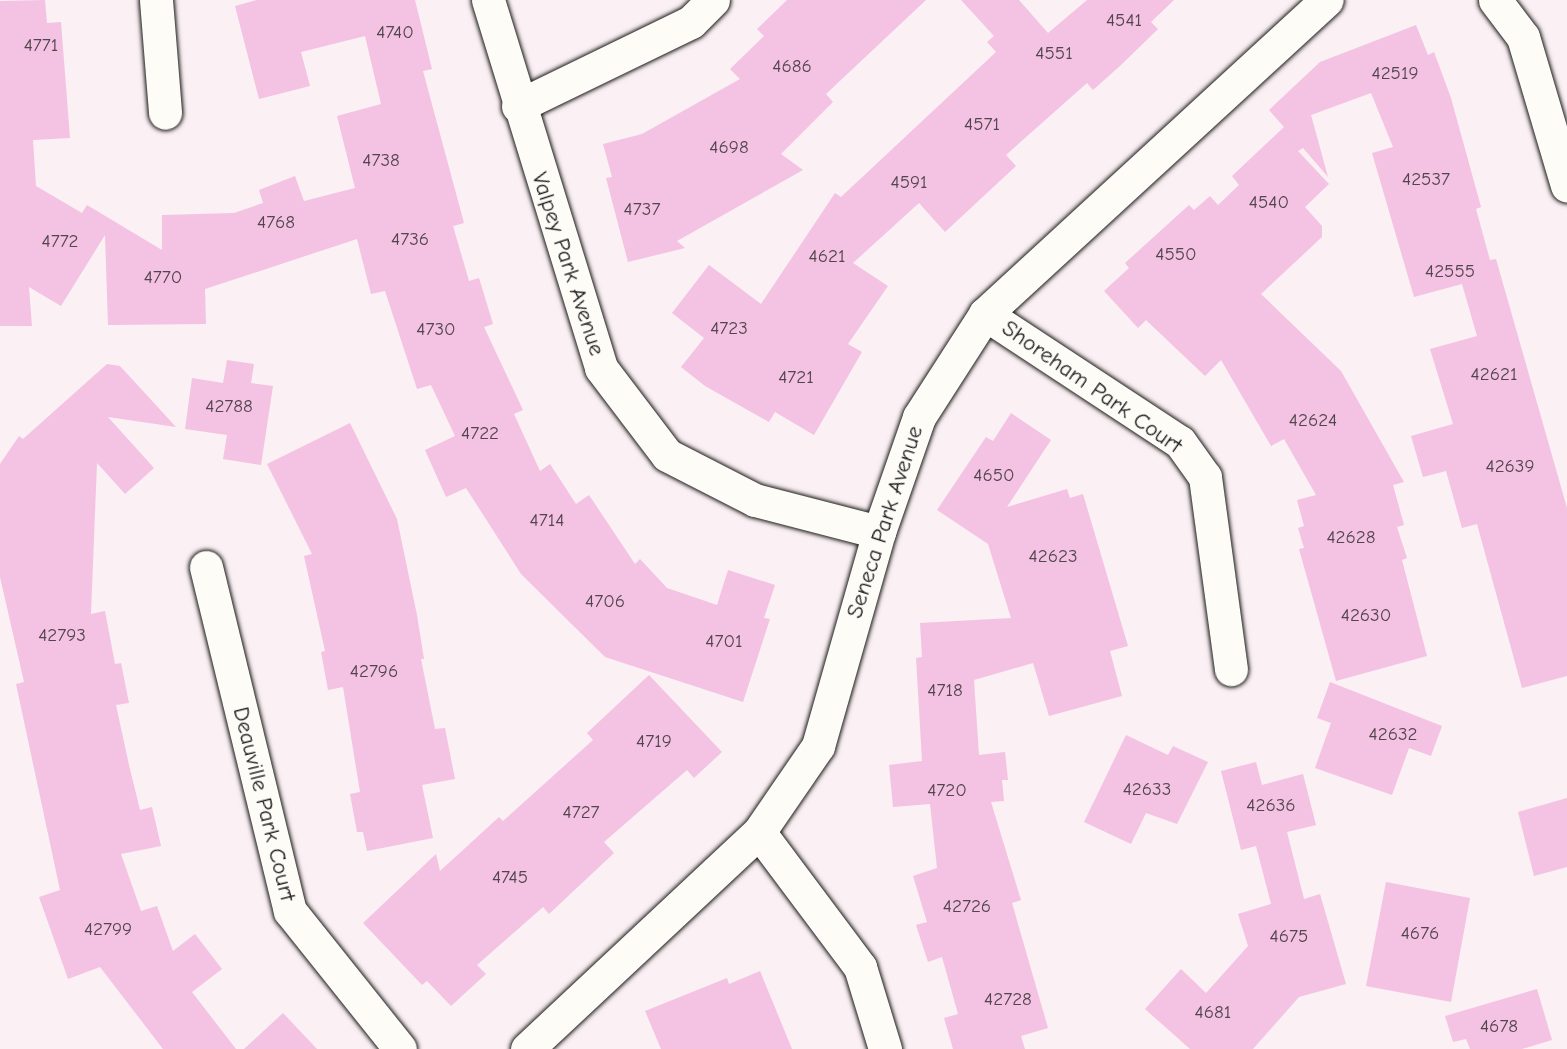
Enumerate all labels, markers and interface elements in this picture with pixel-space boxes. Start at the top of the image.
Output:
house number: 4541 [1106,10,1142,32]
house number: 4740 [376,22,414,44]
house number: 4771 [24,35,58,57]
house number: 4551 [1035,43,1073,65]
house number: 4686 [772,56,812,78]
house number: 42519 [1371,63,1419,85]
house number: 4571 [964,114,1000,136]
house number: 4698 [709,137,749,159]
house number: 4738 [362,150,400,172]
street label: Valpey Park Avenue [525,169,611,359]
house number: 42537 [1402,169,1450,191]
house number: 4591 [890,172,928,194]
house number: 4540 [1249,192,1289,214]
house number: 4737 [624,199,660,221]
house number: 4768 [257,212,295,234]
house number: 4736 [391,229,429,251]
house number: 4772 [41,231,79,253]
house number: 4550 [1155,244,1197,266]
house number: 4621 [809,246,845,268]
house number: 42555 [1425,261,1475,283]
house number: 4770 [144,267,182,289]
street label: Shoreham Park Court [997,314,1187,460]
house number: 4723 [710,318,748,340]
house number: 4730 [416,319,456,341]
house number: 42621 [1471,364,1517,386]
house number: 4721 [778,367,814,389]
house number: 42788 [205,396,253,418]
house number: 42624 [1289,410,1337,432]
street label: Seneca Park Avenue [841,422,929,622]
house number: 4722 [461,423,499,445]
house number: 42639 [1485,456,1535,478]
house number: 4650 [973,465,1015,487]
house number: 4714 [530,510,564,532]
house number: 42628 [1326,527,1376,549]
house number: 42623 [1029,546,1077,568]
house number: 4706 [585,591,625,613]
house number: 42630 [1341,605,1391,627]
house number: 42793 [38,625,86,647]
house number: 4701 [705,631,743,653]
house number: 42796 [350,661,398,683]
house number: 4718 [927,680,963,702]
street label: Deauville Park Court [227,704,301,904]
house number: 42632 [1369,724,1417,746]
house number: 4719 [636,731,672,753]
house number: 42633 [1123,779,1171,801]
house number: 4720 [927,780,967,802]
house number: 42636 [1246,795,1296,817]
house number: 4727 [562,802,600,824]
house number: 4745 [492,867,528,889]
house number: 42726 [943,896,991,918]
house number: 42799 [84,919,132,941]
house number: 4676 [1401,923,1439,945]
house number: 4675 [1270,926,1308,948]
house number: 42728 [984,989,1032,1011]
house number: 4681 [1195,1002,1231,1024]
house number: 4678 [1480,1016,1518,1038]

